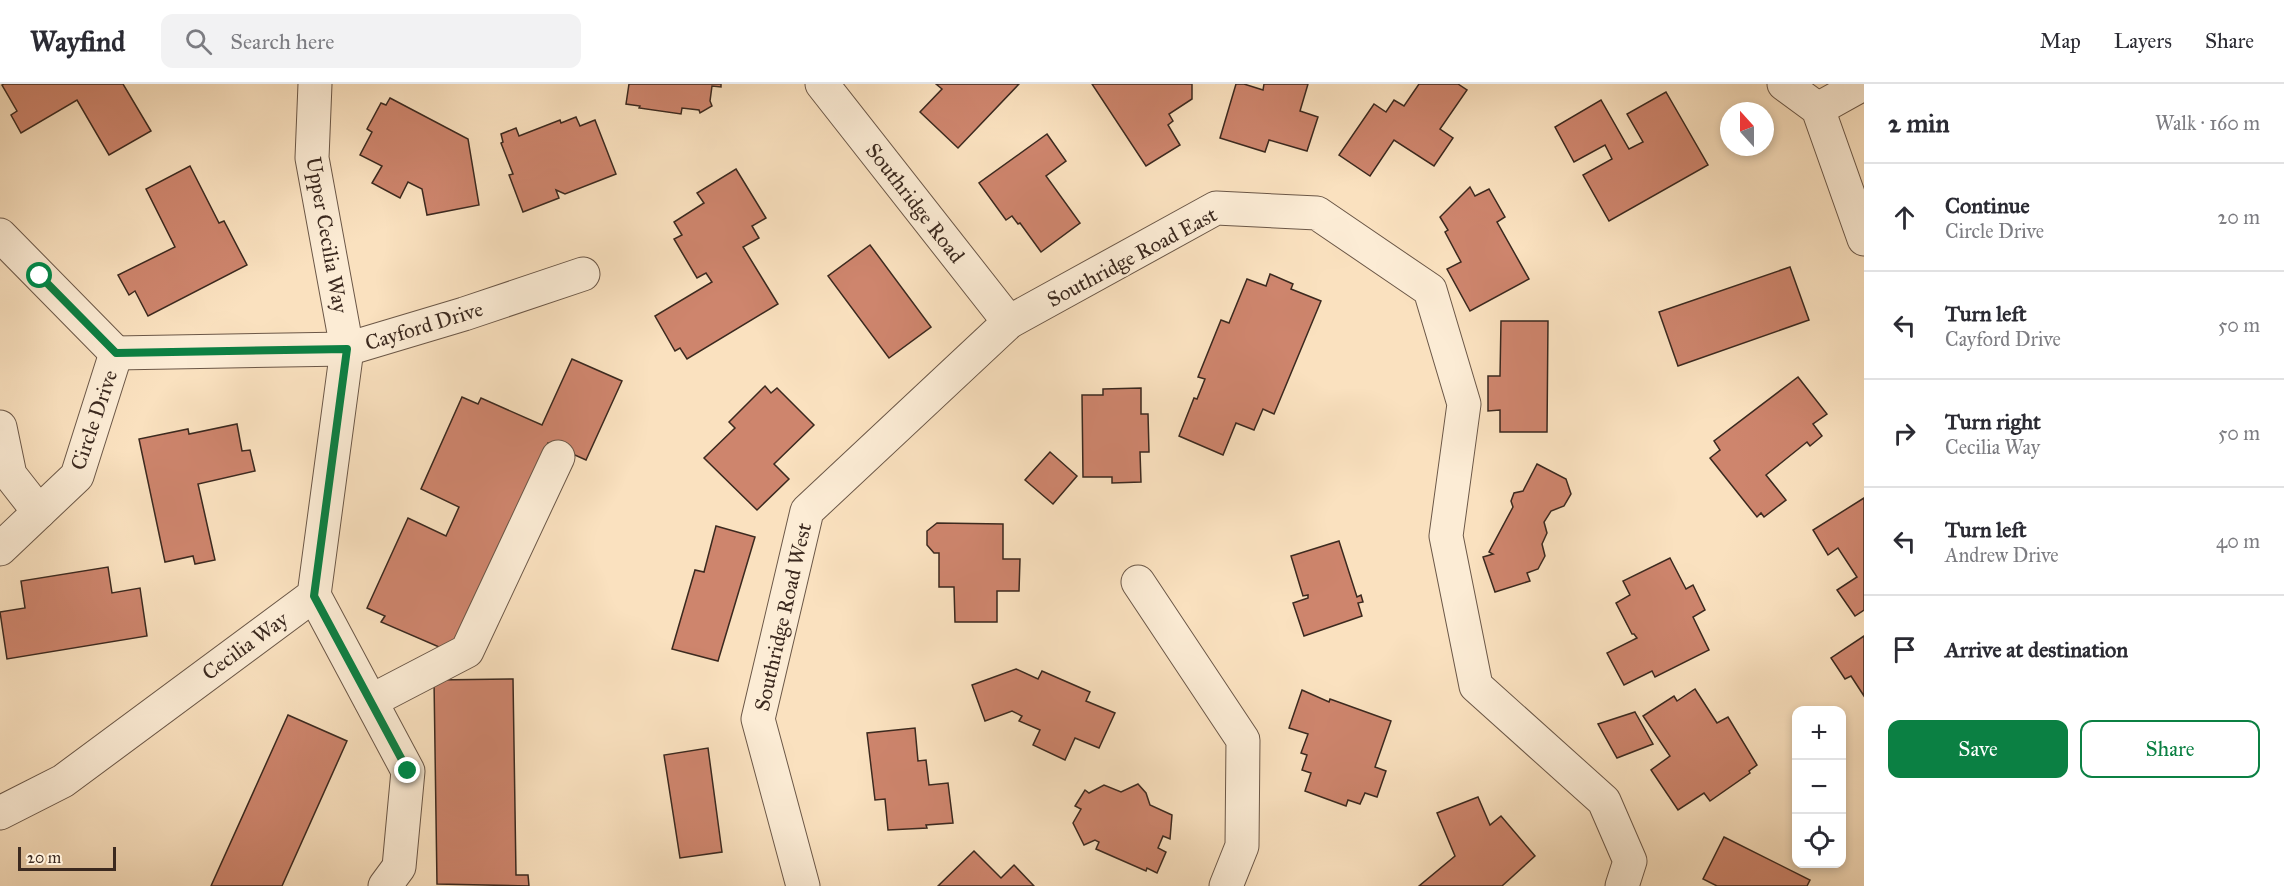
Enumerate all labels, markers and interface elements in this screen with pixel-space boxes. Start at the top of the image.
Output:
search box [161,14,581,68]
text: Wayfind [30,24,125,59]
icon: search [182,25,215,58]
text: Search here [230,28,334,55]
text: Map [2040,28,2081,54]
text: Layers [2114,28,2172,54]
text: Share [2205,28,2254,54]
north arrow [1720,102,1774,156]
text: 2 min [1888,107,1949,139]
text: Walk · 160 m [2155,111,2260,135]
street label: Southridge Road [860,138,970,269]
street label: Upper Cecilia Way [300,155,354,316]
text: Continue [1945,192,2030,219]
street label: Southridge Road East [1043,201,1222,313]
icon: ahead [1888,201,1921,234]
text: 20 m [2217,205,2260,229]
text: Circle Drive [1945,219,2044,243]
route start [26,262,52,288]
street label: Cayford Drive [362,296,486,356]
text: Turn left [1945,300,2027,327]
icon: left [1888,309,1921,342]
text: 50 m [2218,313,2260,337]
text: Cayford Drive [1945,327,2061,351]
street label: Circle Drive [65,366,123,473]
text: Turn right [1945,408,2041,435]
icon: right [1888,417,1921,450]
text: 50 m [2218,421,2260,445]
text: Cecilia Way [1945,435,2040,459]
text: Turn left [1945,516,2027,543]
street label: Southridge Road West [749,520,817,714]
icon: left [1888,525,1921,558]
text: 40 m [2216,529,2260,553]
text: Andrew Drive [1945,543,2059,567]
street label: Cecilia Way [197,605,294,686]
icon: arrive [1888,633,1921,666]
text: Arrive at destination [1945,636,2128,663]
map controls [1792,706,1846,868]
button: + [1792,706,1846,760]
button: Save [1888,720,2068,778]
button: Share [2080,720,2260,778]
route end [394,757,420,783]
button: − [1792,760,1846,814]
button: locate [1792,814,1846,868]
scale bar [18,844,116,872]
text: 20 m [27,848,61,867]

